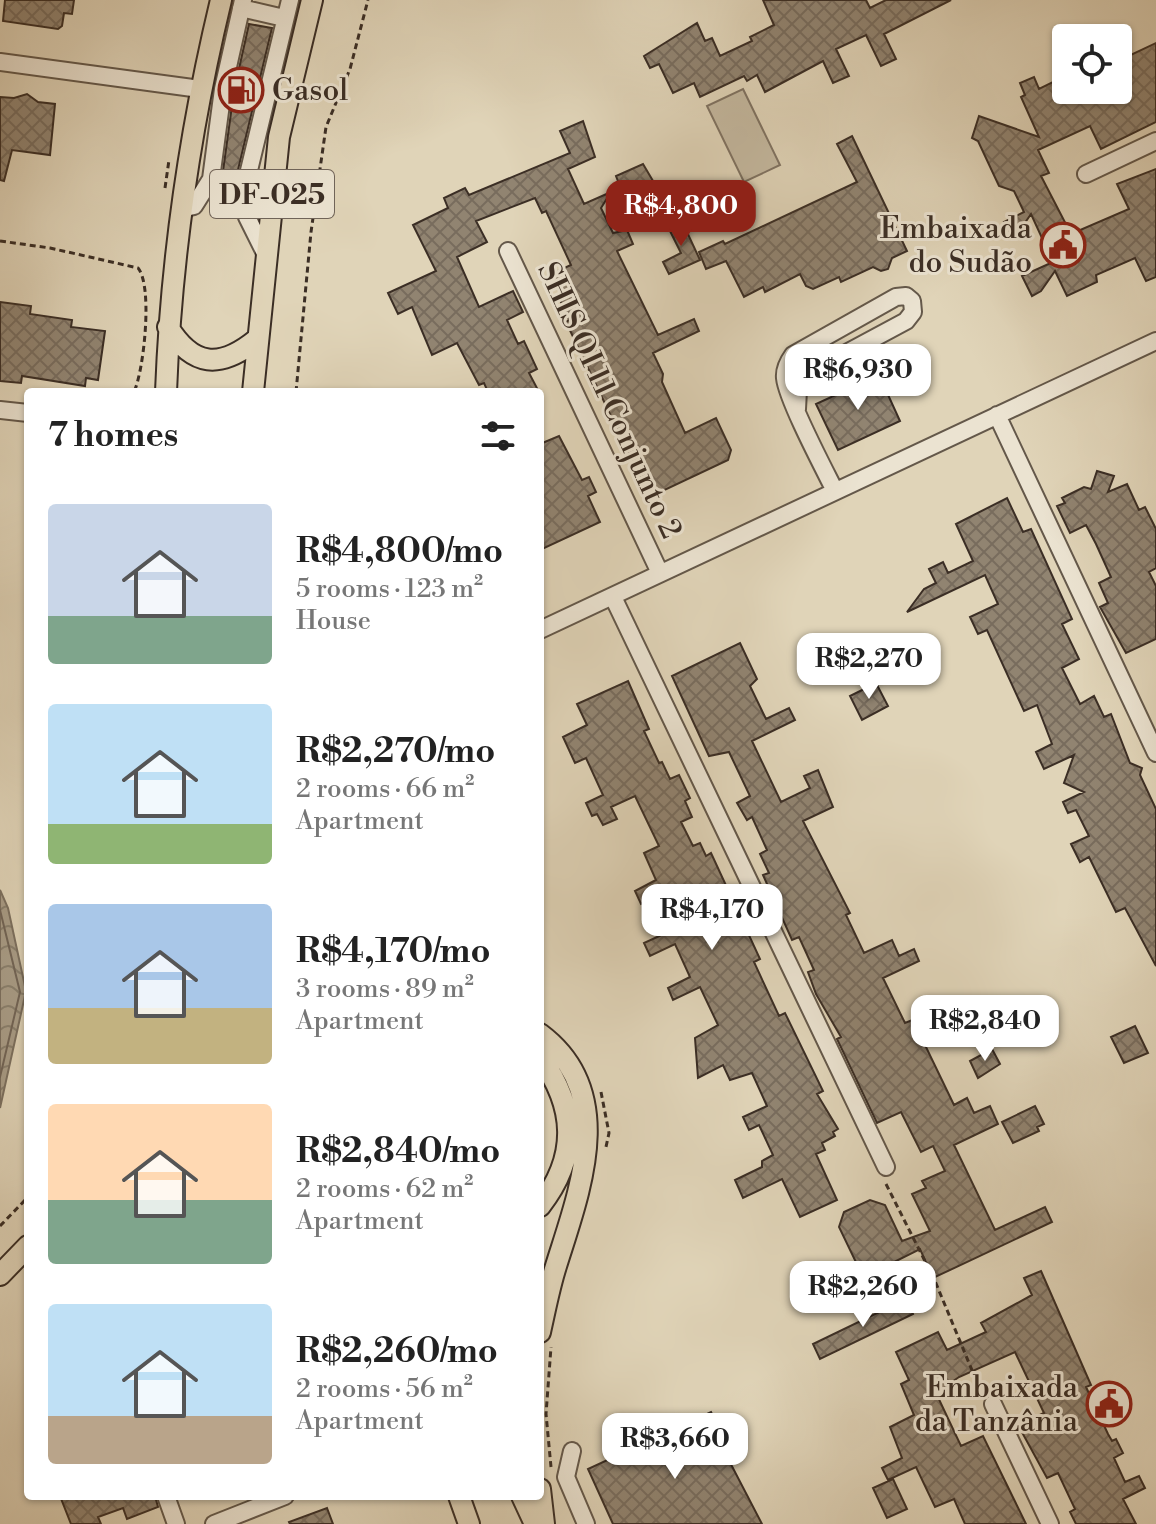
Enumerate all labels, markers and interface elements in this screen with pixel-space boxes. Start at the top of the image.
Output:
map controls [1052,24,1132,104]
button: locate [1052,24,1132,104]
fuel station icon: Gasol [217,66,265,114]
place label: Gasol [272,72,348,110]
road number: DF-025 [210,170,334,218]
pin: R$4,800 [607,180,755,248]
text: R$4,800 [624,190,738,222]
place label: Embaixada do Sudão [880,210,1033,282]
public building icon: Embaixada do Sudão [1039,221,1087,269]
street label: SHIS QI 11 Conjunto 2 [528,256,690,545]
pin: R$6,930 [784,344,932,412]
text: R$6,930 [803,354,913,386]
icon: filters [476,414,520,458]
text: 7 homes [48,415,178,457]
text: R$4,800/mo [296,531,503,573]
icon: home [112,536,208,632]
text: 5 rooms · 123 m² [296,573,483,605]
text: House [296,605,371,637]
pin: R$2,270 [795,633,943,701]
text: R$2,270 [815,643,923,675]
text: R$2,270/mo [296,731,495,773]
icon: home [112,736,208,832]
text: 2 rooms · 66 m² [296,773,474,805]
text: Apartment [296,805,424,837]
pin: R$4,170 [638,884,786,952]
text: R$4,170 [660,894,764,926]
text: R$4,170/mo [296,931,491,973]
icon: home [112,936,208,1032]
text: 3 rooms · 89 m² [296,973,474,1005]
pin: R$2,840 [911,995,1059,1063]
text: Apartment [296,1005,424,1037]
text: R$2,840 [929,1005,1041,1037]
text: R$2,840/mo [296,1131,500,1173]
icon: home [112,1136,208,1232]
text: 2 rooms · 62 m² [296,1173,473,1205]
text: Apartment [296,1205,424,1237]
pin: R$2,260 [789,1261,937,1329]
text: R$2,260 [808,1271,918,1303]
text: R$2,260/mo [296,1331,498,1373]
icon: home [112,1336,208,1432]
place label: Embaixada da Tanzânia [915,1369,1079,1441]
text: 2 rooms · 56 m² [296,1373,473,1405]
public building icon: Embaixada da Tanzânia [1085,1380,1133,1428]
text: Apartment [296,1405,424,1437]
pin: R$3,660 [601,1413,749,1481]
text: R$3,660 [620,1423,730,1455]

